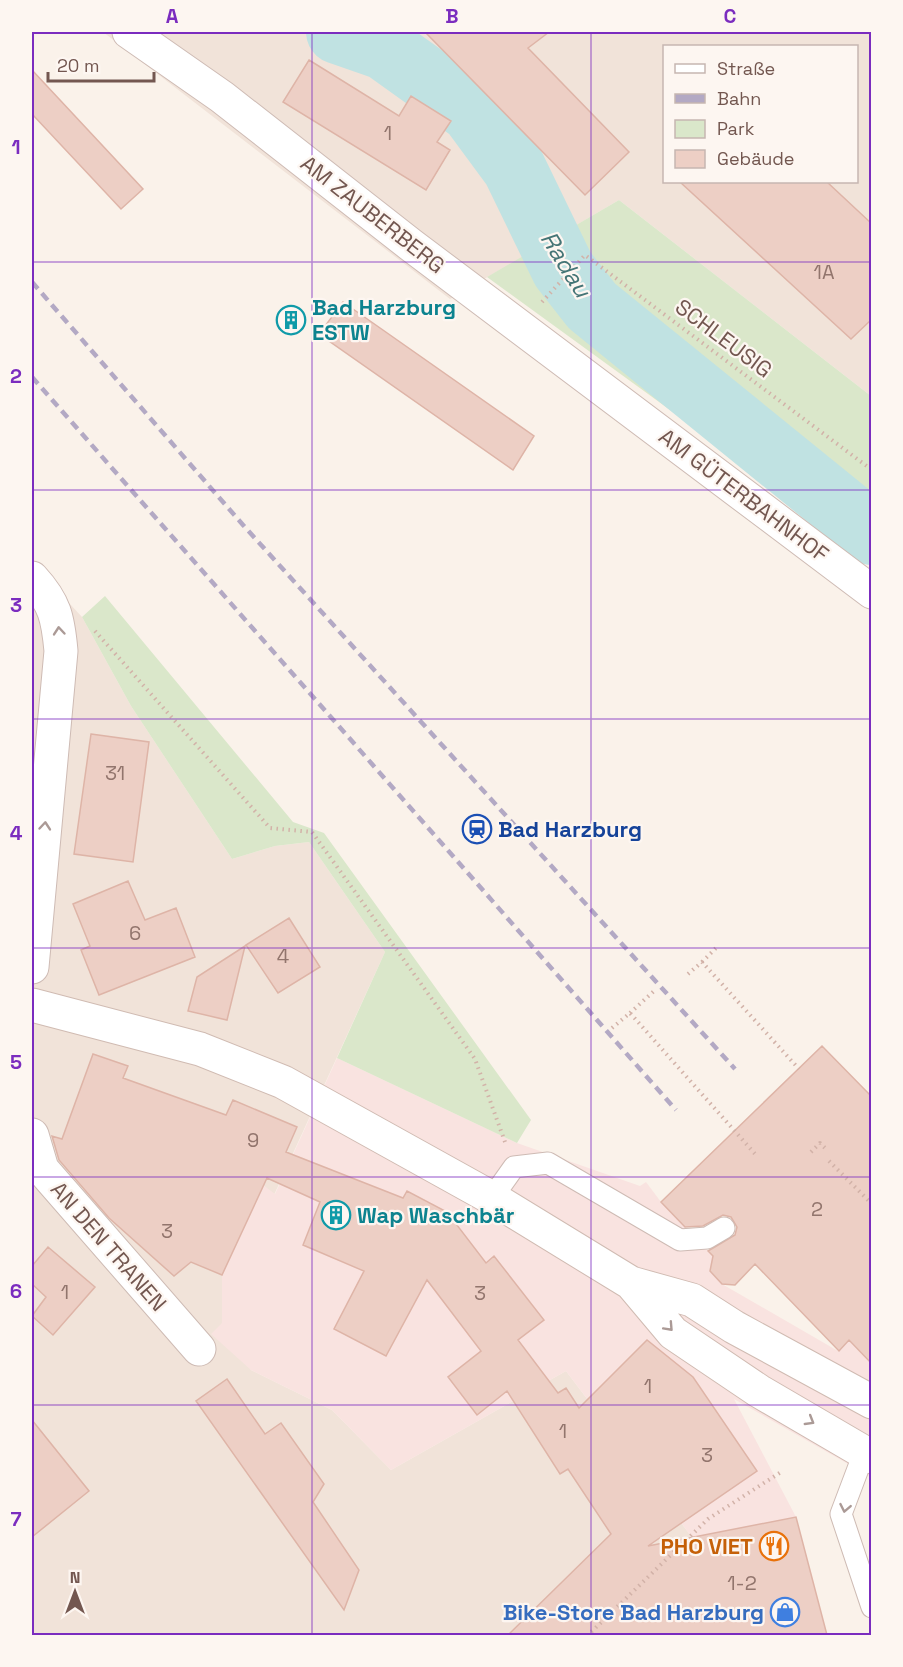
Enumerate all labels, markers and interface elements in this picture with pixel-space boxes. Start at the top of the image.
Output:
text: A [166,3,179,29]
text: B [445,3,459,29]
text: C [724,3,737,29]
scale bar [48,45,154,83]
legend [663,45,858,183]
text: 20 m [57,54,100,77]
text: Straße [717,57,775,80]
text: Bahn [717,87,761,110]
text: Park [717,117,755,140]
house number: 1 [384,120,392,146]
text: 1 [11,134,21,160]
text: Gebäude [717,147,795,170]
street label: AM ZAUBERBERG [295,149,451,279]
water label: Radau [534,225,599,304]
house number: 1A [814,259,835,285]
street label: SCHLEUSIG [670,292,778,384]
place label: Bad Harzburg ESTW [312,293,456,346]
building icon: Bad Harzburg ESTW [275,304,307,336]
text: 2 [10,363,22,389]
street label: AM GÜTERBAHNHOF [654,422,834,568]
text: 3 [10,592,22,618]
one-way arrow [53,627,66,636]
house number: 31 [105,760,125,786]
station icon: Bad Harzburg [461,813,493,845]
place label: Bad Harzburg [498,815,642,843]
text: 4 [10,820,23,846]
one-way arrow [38,821,51,830]
house number: 6 [129,920,141,946]
house number: 4 [277,943,289,969]
text: 5 [10,1049,22,1075]
house number: 9 [247,1127,259,1153]
street label: AN DEN TRANEN [45,1175,173,1317]
house number: 2 [811,1196,823,1222]
building icon: Wap Waschbär [320,1199,352,1231]
place label: Wap Waschbär [357,1201,515,1229]
house number: 3 [161,1218,173,1244]
text: 6 [10,1278,22,1304]
house number: 1 [61,1279,69,1305]
house number: 3 [474,1280,486,1306]
one-way arrow [662,1321,673,1331]
house number: 1 [644,1373,652,1399]
one-way arrow [804,1413,814,1425]
house number: 1 [559,1418,567,1444]
house number: 3 [701,1442,713,1468]
one-way arrow [839,1503,852,1513]
text: 7 [10,1506,22,1532]
restaurant icon: PHO VIET [758,1530,790,1562]
place label: PHO VIET [661,1532,753,1560]
north arrow [45,1562,105,1622]
text: N [70,1567,80,1588]
house number: 1-2 [727,1570,757,1596]
shop icon: Bike-Store Bad Harzburg [769,1596,801,1628]
place label: Bike-Store Bad Harzburg [503,1598,764,1626]

